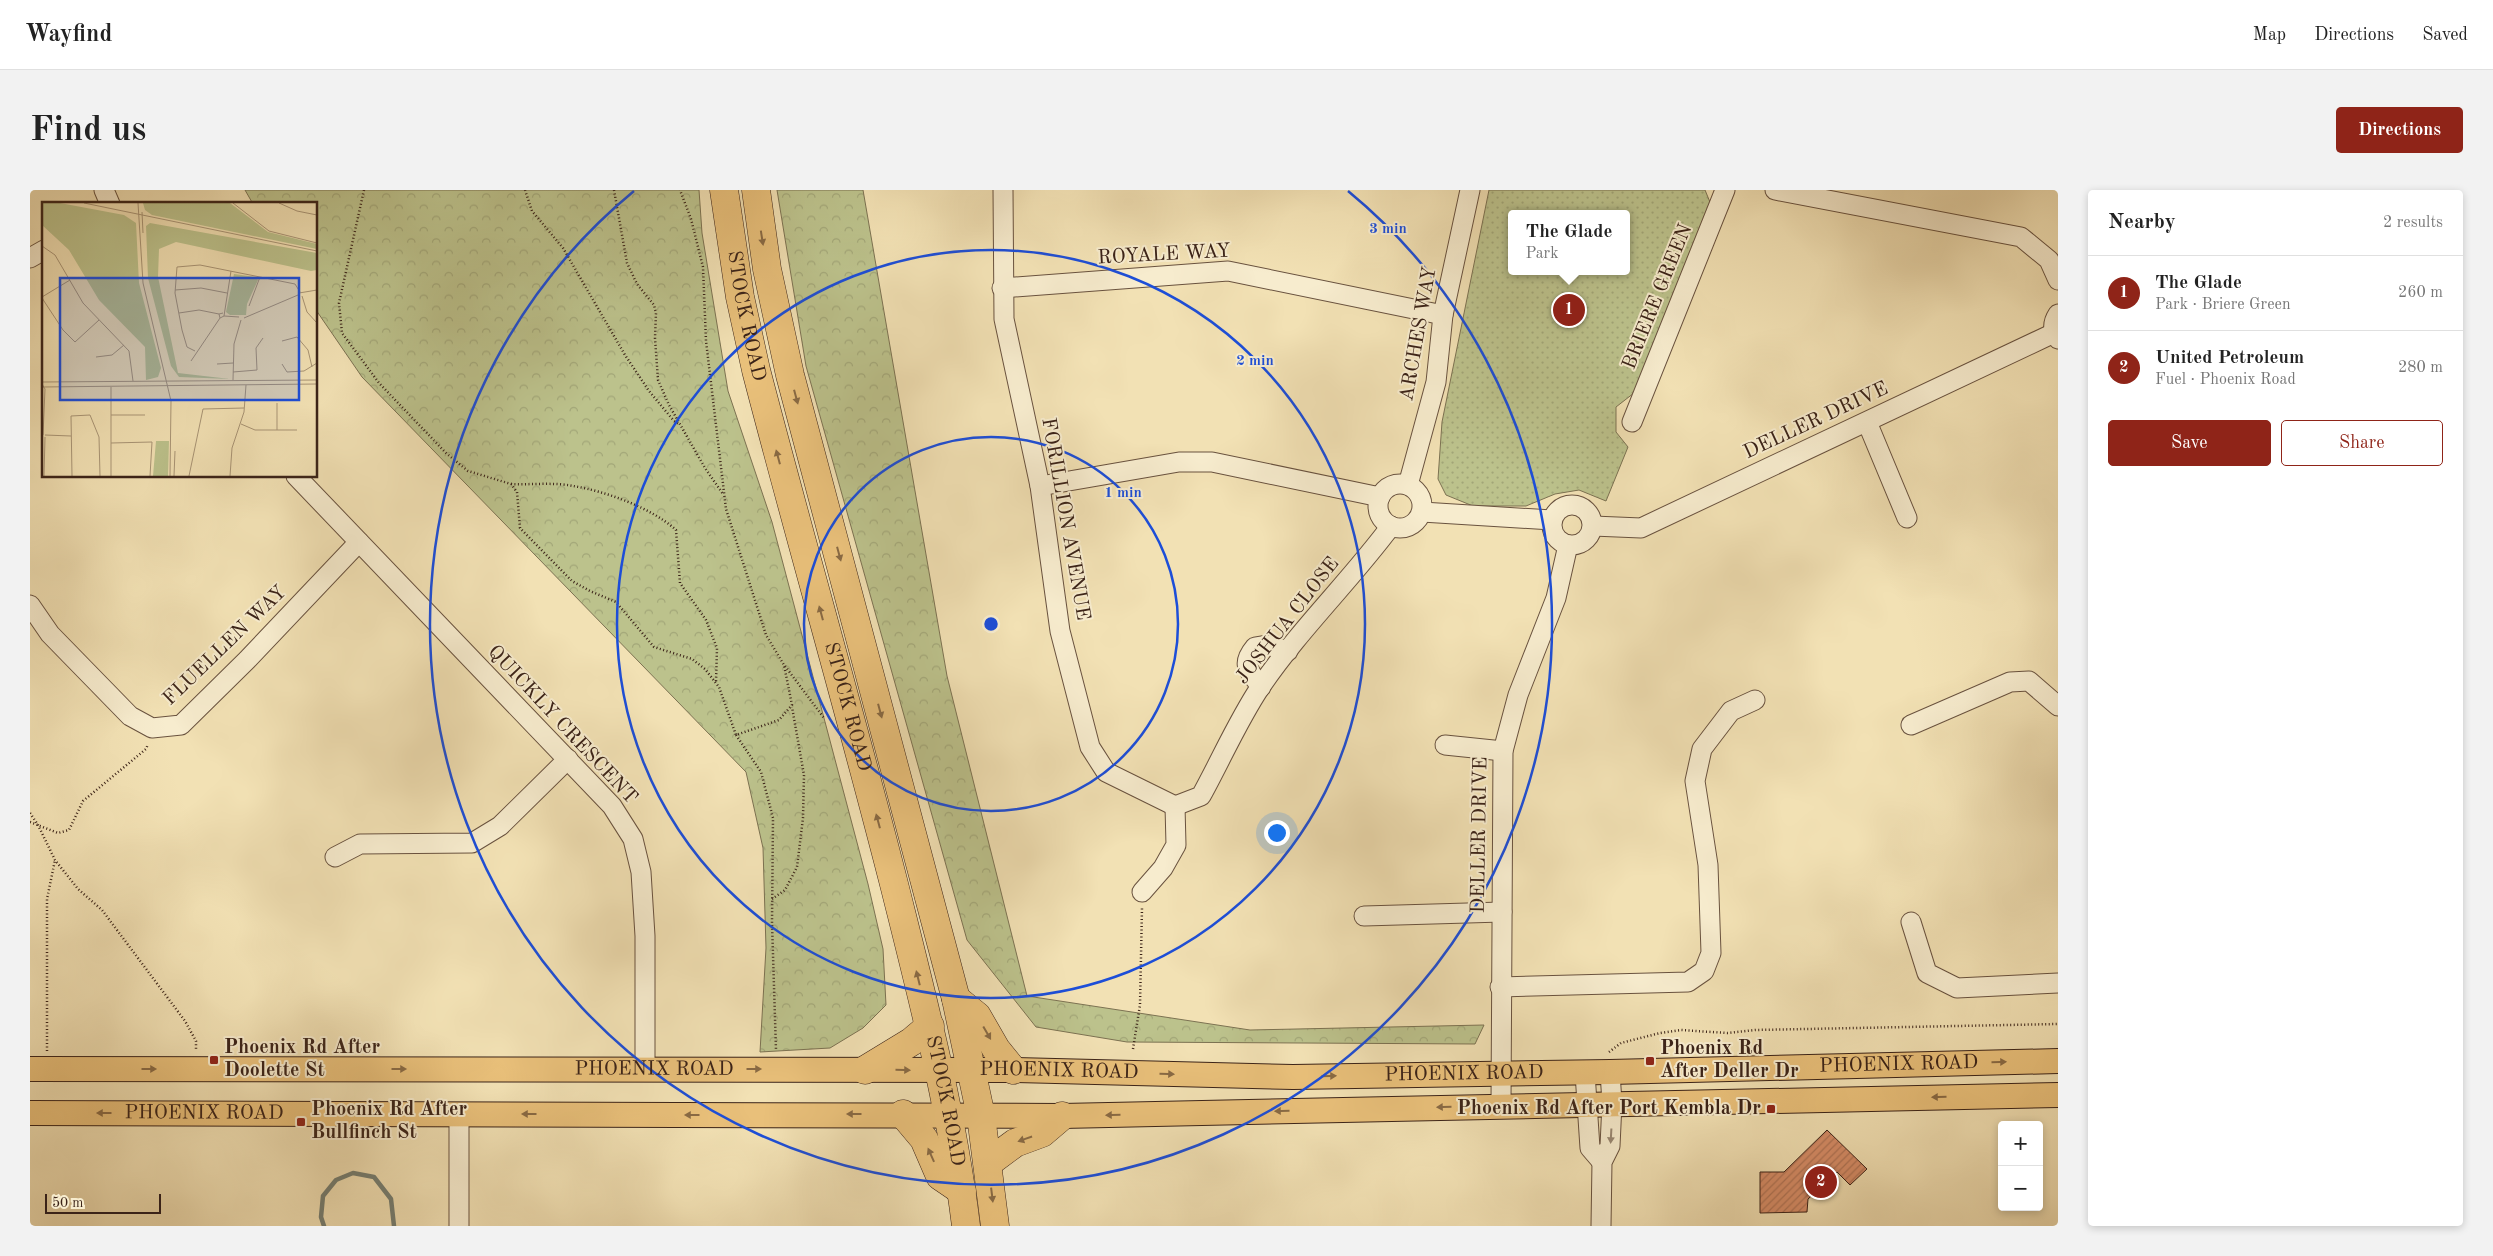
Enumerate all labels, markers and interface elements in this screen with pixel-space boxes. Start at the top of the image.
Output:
text: Wayfind [25,23,112,47]
text: Map [2253,26,2286,44]
text: Directions [2314,26,2394,44]
text: Saved [2422,26,2468,44]
button: Directions [2336,107,2463,153]
text: Find us [30,113,146,148]
inset map [42,202,318,478]
popup [1508,210,1630,275]
text: Nearby [2108,212,2176,233]
text: 2 results [2383,215,2443,231]
street label: BRIERE GREEN [1620,221,1696,373]
text: 3 min [1369,222,1407,237]
text: The Glade [1526,223,1612,242]
one-way arrow [758,231,766,247]
street label: ROYALE WAY [1097,242,1232,268]
text: Park [1526,246,1559,262]
street label: STOCK ROAD [723,249,769,384]
street label: ARCHES WAY [1397,265,1441,403]
text: The Glade [2155,274,2242,293]
text: 1 [2119,285,2129,301]
text: 260 m [2398,285,2443,301]
pin: 1 [1553,291,1585,329]
text: Park · Briere Green [2155,297,2291,313]
text: United Petroleum [2155,349,2304,368]
text: 2 min [1236,354,1274,369]
text: 2 [2119,360,2129,376]
text: 280 m [2398,360,2443,376]
text: Fuel · Phoenix Road [2155,372,2296,388]
street label: DELLER DRIVE [1741,379,1891,463]
one-way arrow [792,390,800,405]
street label: FORILLION AVENUE [1037,416,1093,622]
button: Save [2108,420,2271,466]
button: Share [2281,420,2443,466]
one-way arrow [774,449,782,464]
text: 1 min [1104,486,1142,501]
one-way arrow [835,546,843,561]
street label: JOSHUA CLOSE [1233,554,1343,688]
street label: FLUELLEN WAY [160,582,291,710]
one-way arrow [817,606,825,621]
centre of rings [982,615,1000,633]
street label: STOCK ROAD [820,640,874,774]
street label: QUICKLY CRESCENT [483,642,641,808]
one-way arrow [877,704,885,719]
street label: DELLER DRIVE [1469,756,1491,914]
one-way arrow [873,813,881,828]
your location [1264,820,1290,846]
one-way arrow [914,971,922,986]
one-way arrow [982,1026,991,1039]
street label: STOCK ROAD [921,1034,967,1168]
place label: Phoenix Rd After Doolette St [224,1038,381,1081]
place label: Phoenix Rd After Deller Dr [1660,1039,1799,1082]
street label: PHOENIX ROAD [1819,1053,1979,1077]
marker: Phoenix Rd After Doolette St [208,1054,220,1066]
marker: Phoenix Rd After Deller Dr [1644,1055,1656,1067]
one-way arrow [1992,1058,2008,1066]
street label: PHOENIX ROAD [574,1060,734,1080]
street label: PHOENIX ROAD [979,1060,1139,1083]
street label: PHOENIX ROAD [1384,1063,1544,1086]
one-way arrow [141,1065,157,1073]
one-way arrow [391,1065,407,1073]
one-way arrow [746,1065,762,1073]
one-way arrow [895,1066,911,1074]
one-way arrow [1159,1070,1175,1078]
one-way arrow [1322,1072,1338,1080]
one-way arrow [1931,1093,1947,1101]
place label: Phoenix Rd After Port Kembla Dr [1457,1099,1761,1119]
place label: Phoenix Rd After Bullfinch St [311,1100,468,1143]
street label: PHOENIX ROAD [124,1103,284,1124]
one-way arrow [1436,1103,1452,1111]
marker: Phoenix Rd After Port Kembla Dr [1765,1103,1777,1115]
one-way arrow [1274,1108,1290,1116]
one-way arrow [96,1109,112,1117]
one-way arrow [521,1110,537,1118]
one-way arrow [684,1111,700,1119]
one-way arrow [846,1111,862,1119]
one-way arrow [1105,1112,1121,1120]
marker: Phoenix Rd After Bullfinch St [295,1116,307,1128]
map controls [1998,1121,2043,1211]
button: + [1998,1121,2043,1166]
one-way arrow [1606,1128,1614,1144]
one-way arrow [1017,1135,1032,1143]
one-way arrow [926,1148,934,1162]
pin: 2 [1805,1163,1837,1201]
button: − [1998,1166,2043,1211]
one-way arrow [988,1187,996,1203]
scale bar [45,1191,161,1214]
text: 50 m [52,1196,83,1210]

